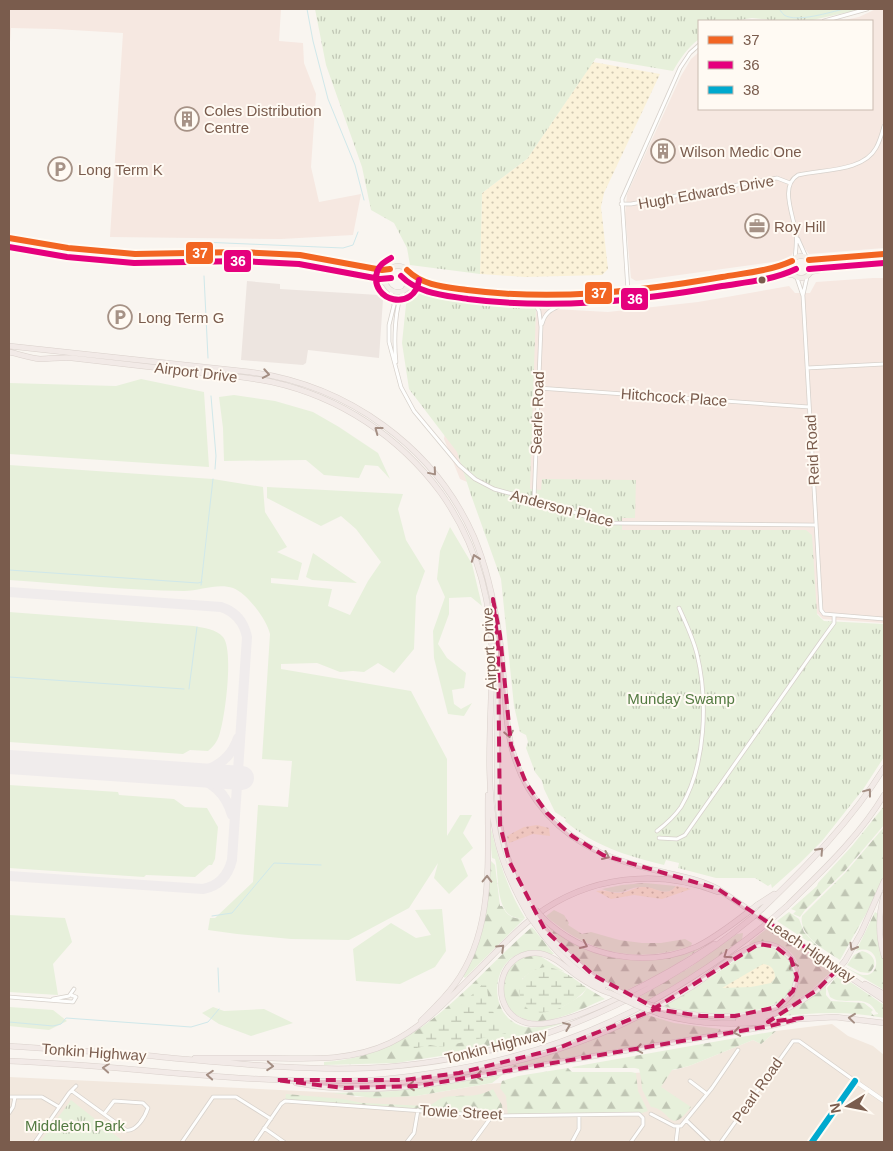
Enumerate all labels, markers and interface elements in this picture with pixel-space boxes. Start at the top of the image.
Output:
legend [698,20,873,110]
text: 37 [743,31,760,48]
text: 36 [743,56,760,73]
text: 38 [743,81,760,98]
place label: Coles Distribution Centre [204,102,322,136]
building icon: Coles Distribution Centre [174,106,200,132]
building icon: Wilson Medic One [650,138,676,164]
place label: Wilson Medic One [680,143,802,160]
parking icon: Long Term K [47,156,73,182]
place label: Long Term K [78,161,163,178]
street label: Hugh Edwards Drive [637,172,775,212]
office icon: Roy Hill [744,213,770,239]
place label: Roy Hill [774,218,826,235]
line badge: 37 [185,241,214,265]
text: 37 [192,245,208,261]
line badge: 36 [223,249,252,273]
text: 36 [230,253,246,269]
unlabelled marker [757,275,767,285]
line badge: 37 [584,281,613,305]
text: 37 [591,285,607,301]
line badge: 36 [620,287,649,311]
text: 36 [627,291,643,307]
parking icon: Long Term G [107,304,133,330]
place label: Long Term G [138,309,224,326]
street label: Airport Drive [154,358,238,386]
one-way arrow [262,369,270,379]
street label: Searle Road [527,371,547,455]
street label: Hitchcock Place [620,385,728,409]
street label: Reid Road [802,414,822,486]
one-way arrow [374,427,384,436]
one-way arrow [427,466,436,475]
street label: Anderson Place [509,486,615,530]
one-way arrow [471,554,481,562]
street label: Airport Drive [478,607,500,691]
park label: Munday Swamp [627,690,735,707]
one-way arrow [503,730,513,739]
one-way arrow [862,788,871,798]
one-way arrow [814,847,823,856]
one-way arrow [601,849,610,860]
one-way arrow [481,875,492,883]
street label: Leach Highway [764,914,859,986]
one-way arrow [578,939,587,949]
one-way arrow [849,942,859,951]
one-way arrow [495,945,504,954]
one-way arrow [723,949,733,958]
one-way arrow [789,961,799,970]
one-way arrow [848,1013,856,1024]
one-way arrow [562,1022,571,1032]
street label: Tonkin Highway [443,1025,550,1067]
one-way arrow [733,1027,741,1037]
street label: Tonkin Highway [41,1040,147,1064]
one-way arrow [635,1043,644,1053]
street label: Pearl Road [729,1054,785,1126]
one-way arrow [266,1060,274,1071]
one-way arrow [101,1062,109,1073]
one-way arrow [205,1070,213,1081]
one-way arrow [475,1071,484,1081]
one-way arrow [407,1080,415,1091]
north arrow [823,1081,873,1131]
street label: Towie Street [419,1101,503,1123]
text: N [826,1102,844,1115]
park label: Middleton Park [25,1117,126,1134]

